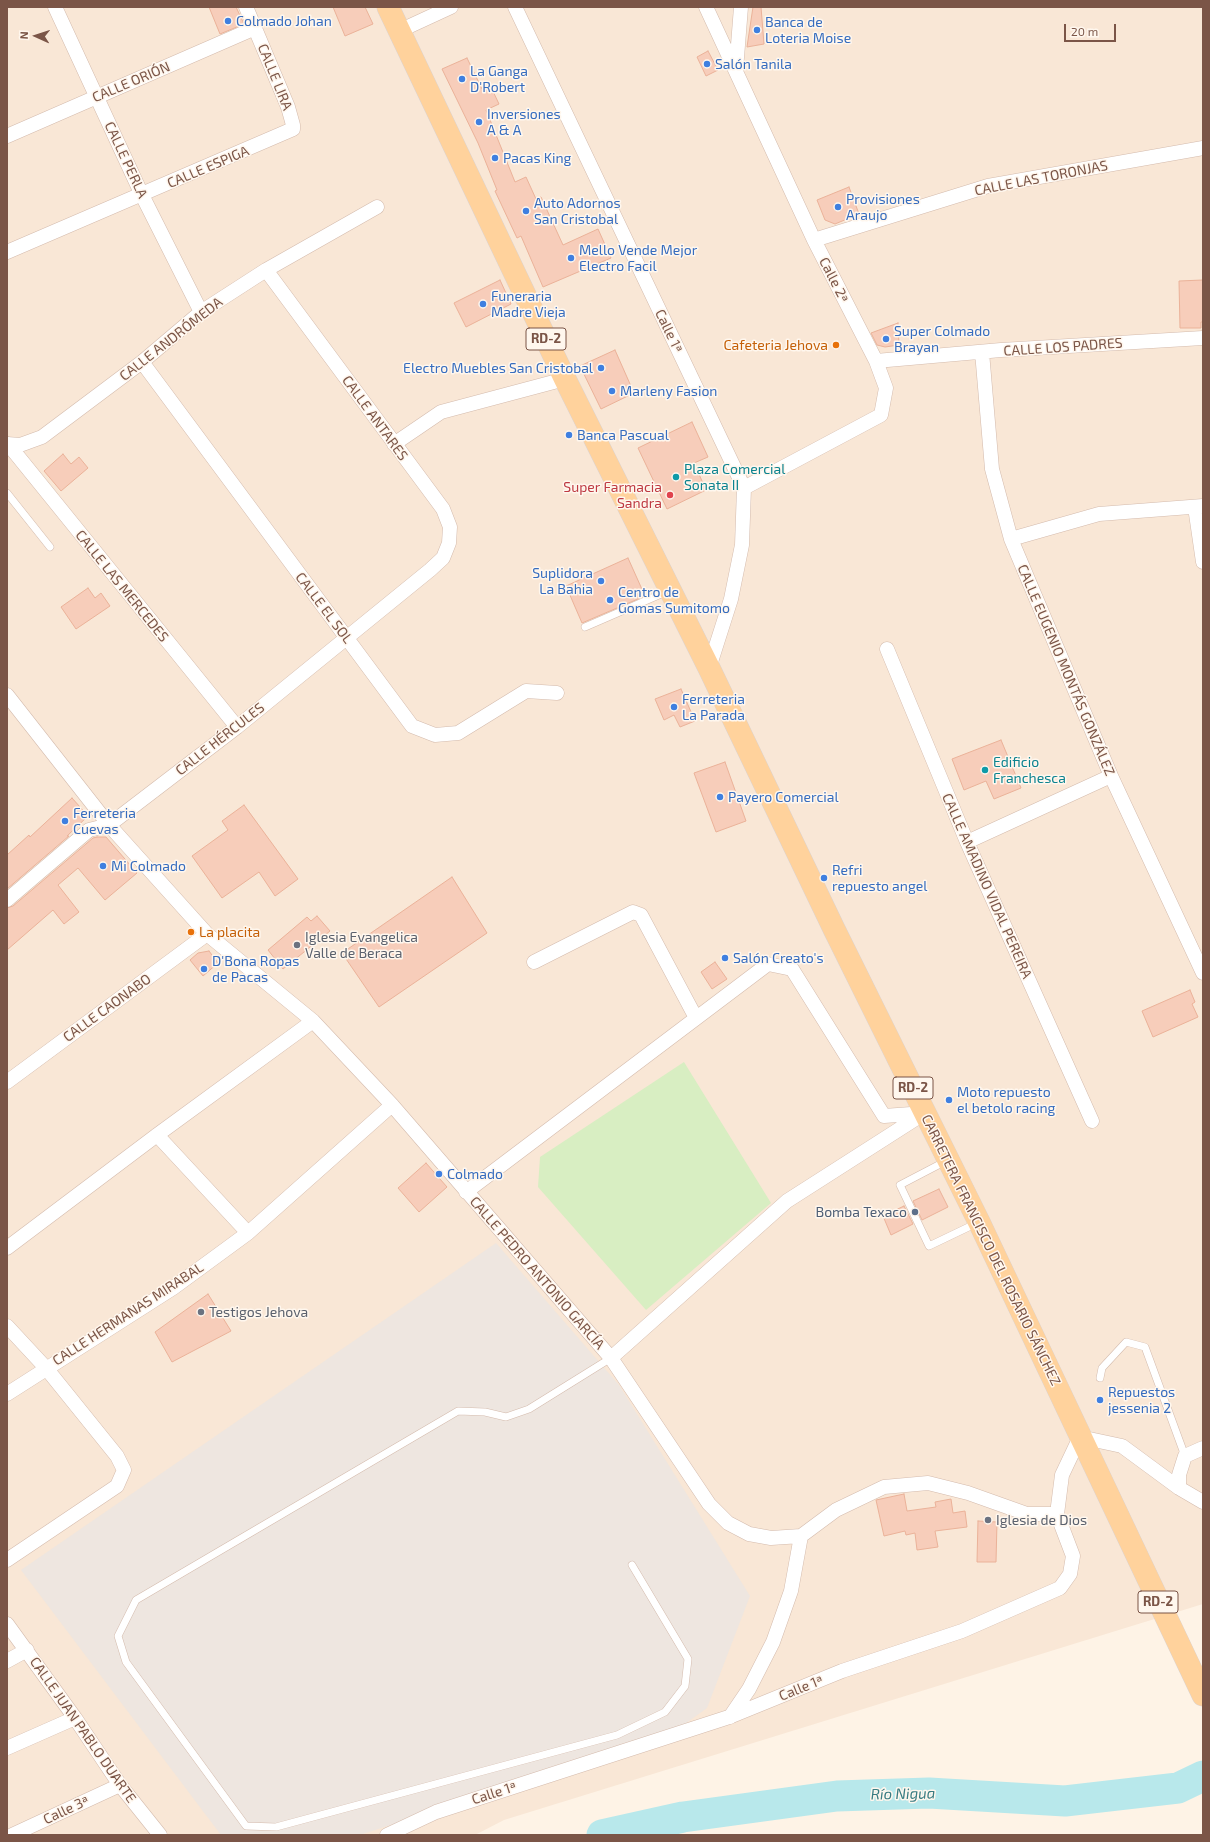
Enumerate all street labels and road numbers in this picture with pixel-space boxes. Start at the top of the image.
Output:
street label: CALLE LIRA [254,41,296,113]
street label: CALLE ORIÓN [90,58,172,106]
street label: CALLE PERLA [101,119,151,201]
street label: CALLE ESPIGA [165,142,251,192]
street label: CALLE LAS TORONJAS [973,157,1109,199]
street label: Calle 2ª [815,255,853,305]
street label: CALLE ANDRÓMEDA [116,294,226,384]
street label: Calle 1ª [651,306,687,356]
road number: RD-2 [526,328,566,350]
street label: CALLE LOS PADRES [1003,334,1123,360]
street label: CALLE ANTARES [339,372,411,464]
street label: CALLE LAS MERCEDES [72,527,172,645]
street label: CALLE EUGENIO MONTÁS GONZÁLEZ [1014,562,1118,778]
street label: CALLE EL SOL [292,569,356,647]
street label: CALLE HÉRCULES [172,699,268,779]
street label: CALLE AMADINO VIDAL PEREIRA [938,791,1036,981]
street label: CALLE CAONABO [60,970,154,1046]
road number: RD-2 [893,1077,933,1099]
street label: CARRETERA FRANCISCO DEL ROSARIO SÁNCHEZ [918,1112,1064,1388]
street label: CALLE PEDRO ANTONIO GARCÍA [466,1193,608,1353]
street label: CALLE HERMANAS MIRABAL [49,1259,207,1369]
road number: RD-2 [1138,1591,1178,1613]
street label: CALLE JUAN PABLO DUARTE [26,1654,140,1806]
street label: Calle 1ª [776,1672,826,1704]
street label: Calle 1ª [469,1778,519,1808]
street label: Calle 3ª [40,1792,92,1828]

